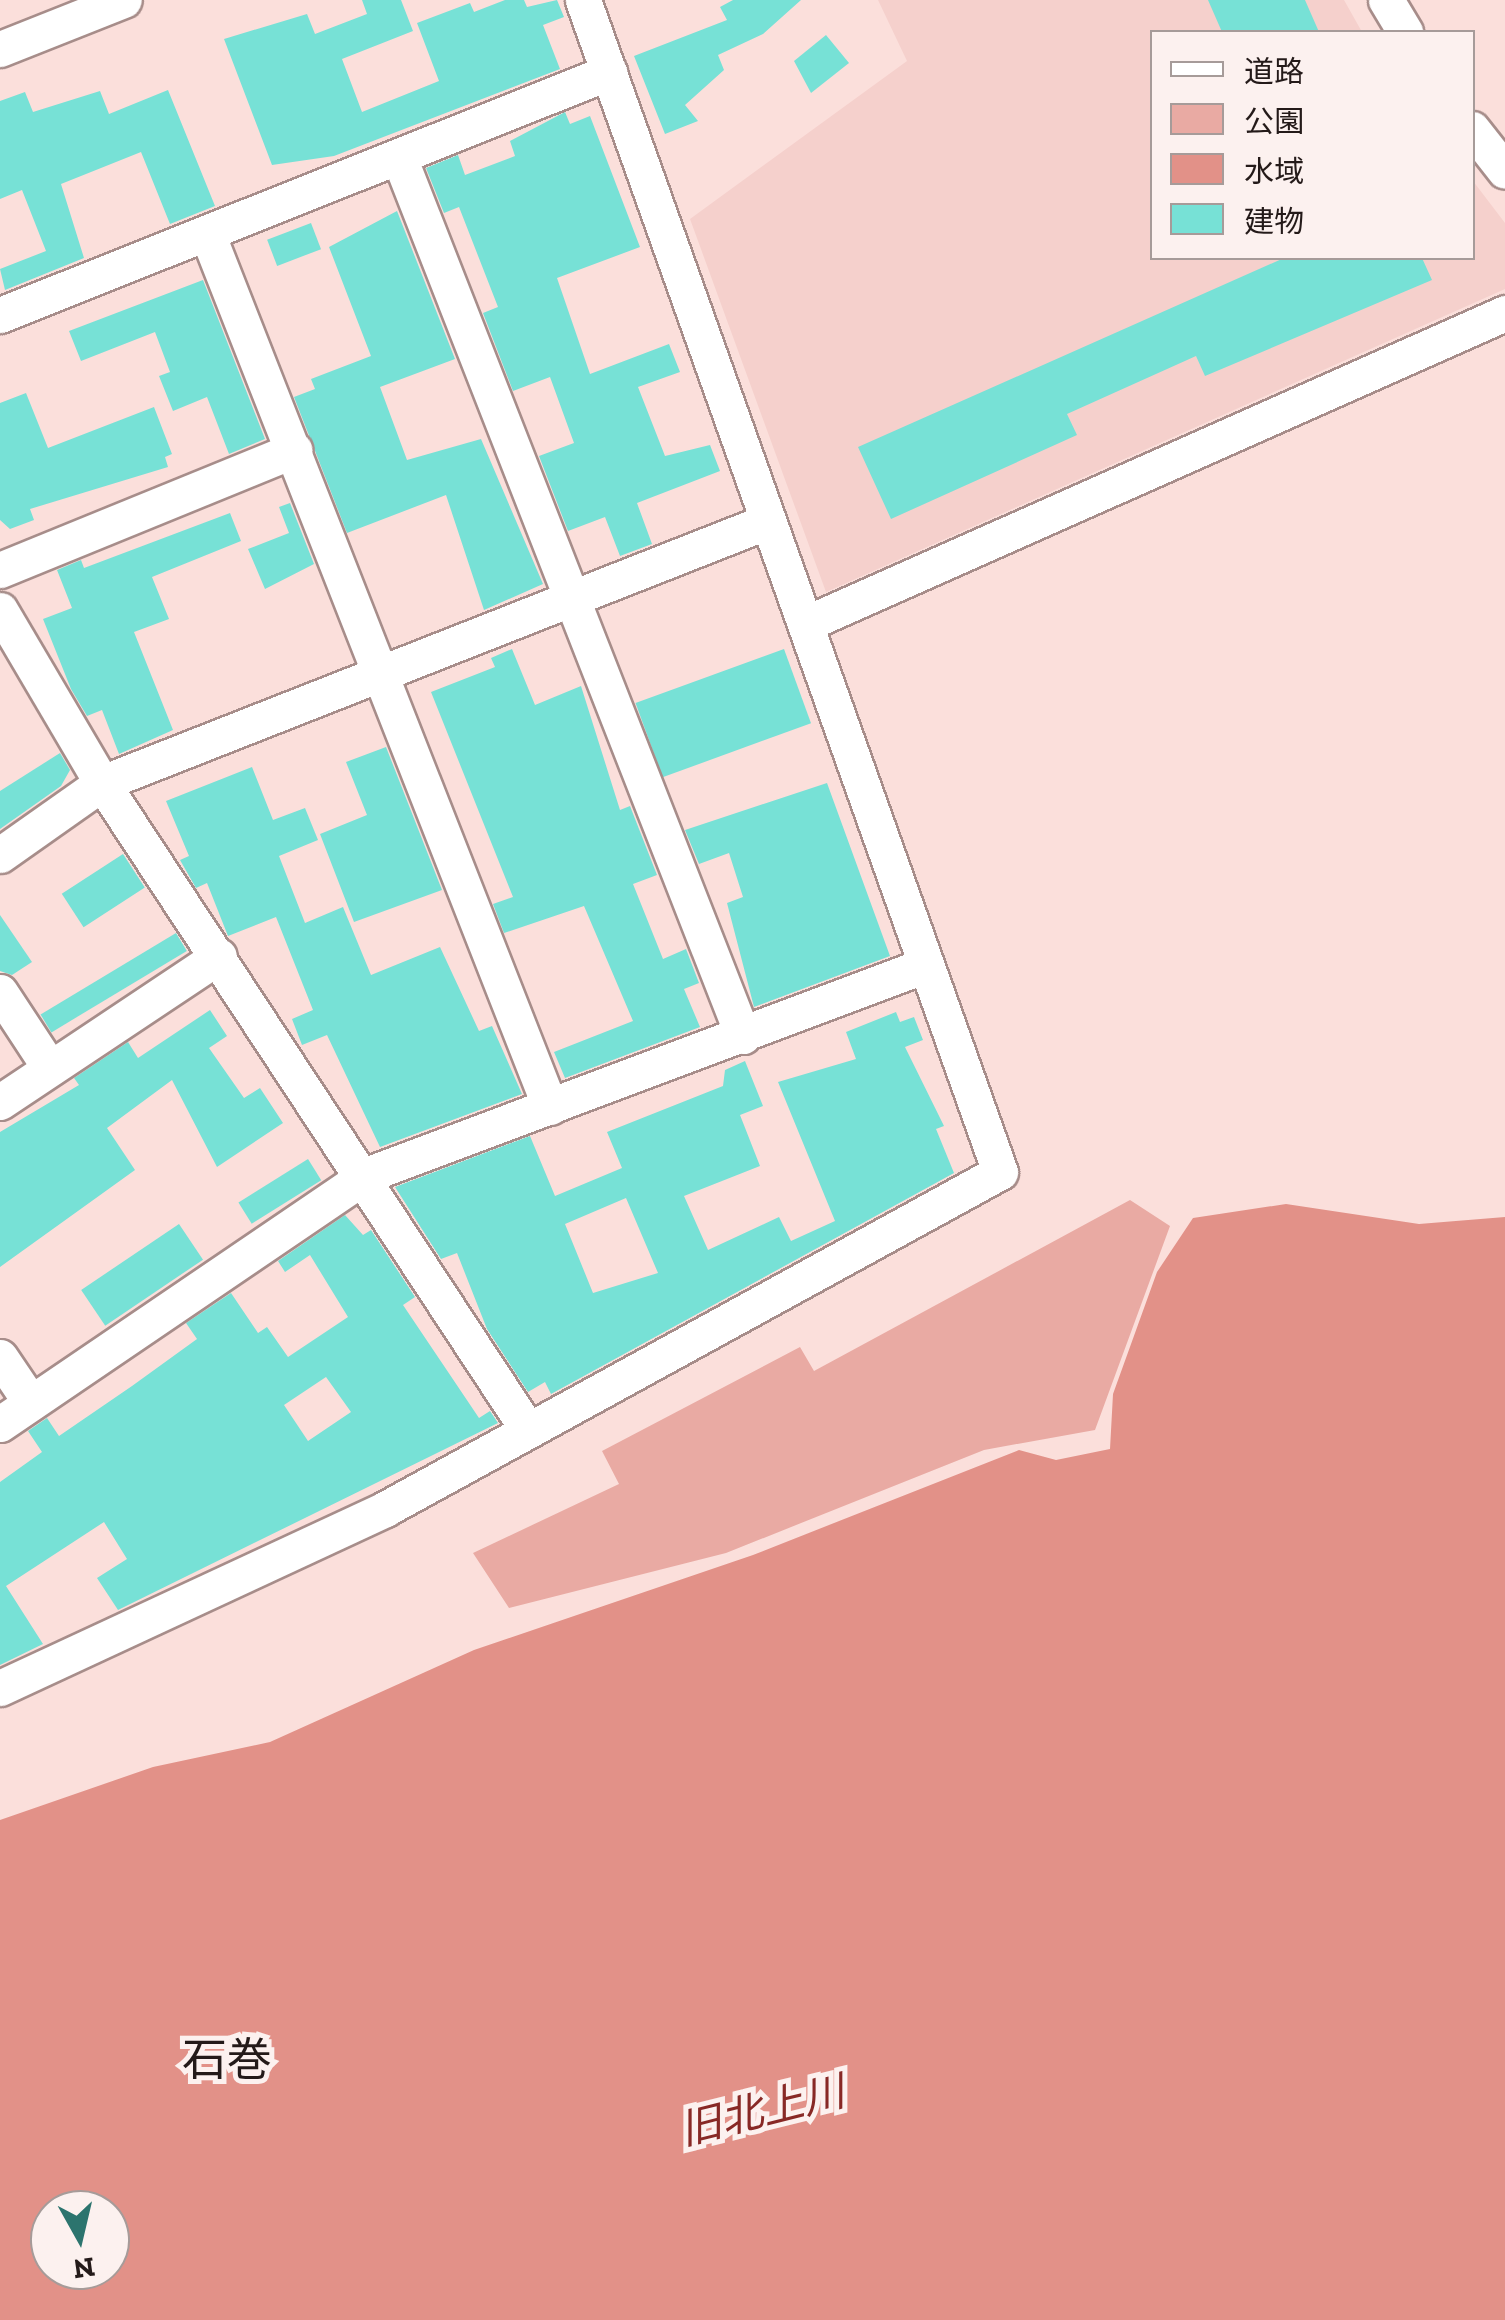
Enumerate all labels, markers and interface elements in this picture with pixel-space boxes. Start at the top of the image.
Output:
legend [1150,30,1475,260]
text: 道路 [1244,54,1304,90]
text: 公園 [1244,104,1304,140]
text: 水域 [1244,154,1304,190]
text: 建物 [1244,204,1304,240]
district label: 石巻 [182,2034,272,2088]
water label: 旧北上川 [674,2066,850,2156]
north arrow [30,2190,130,2290]
text: N [71,2250,97,2286]

